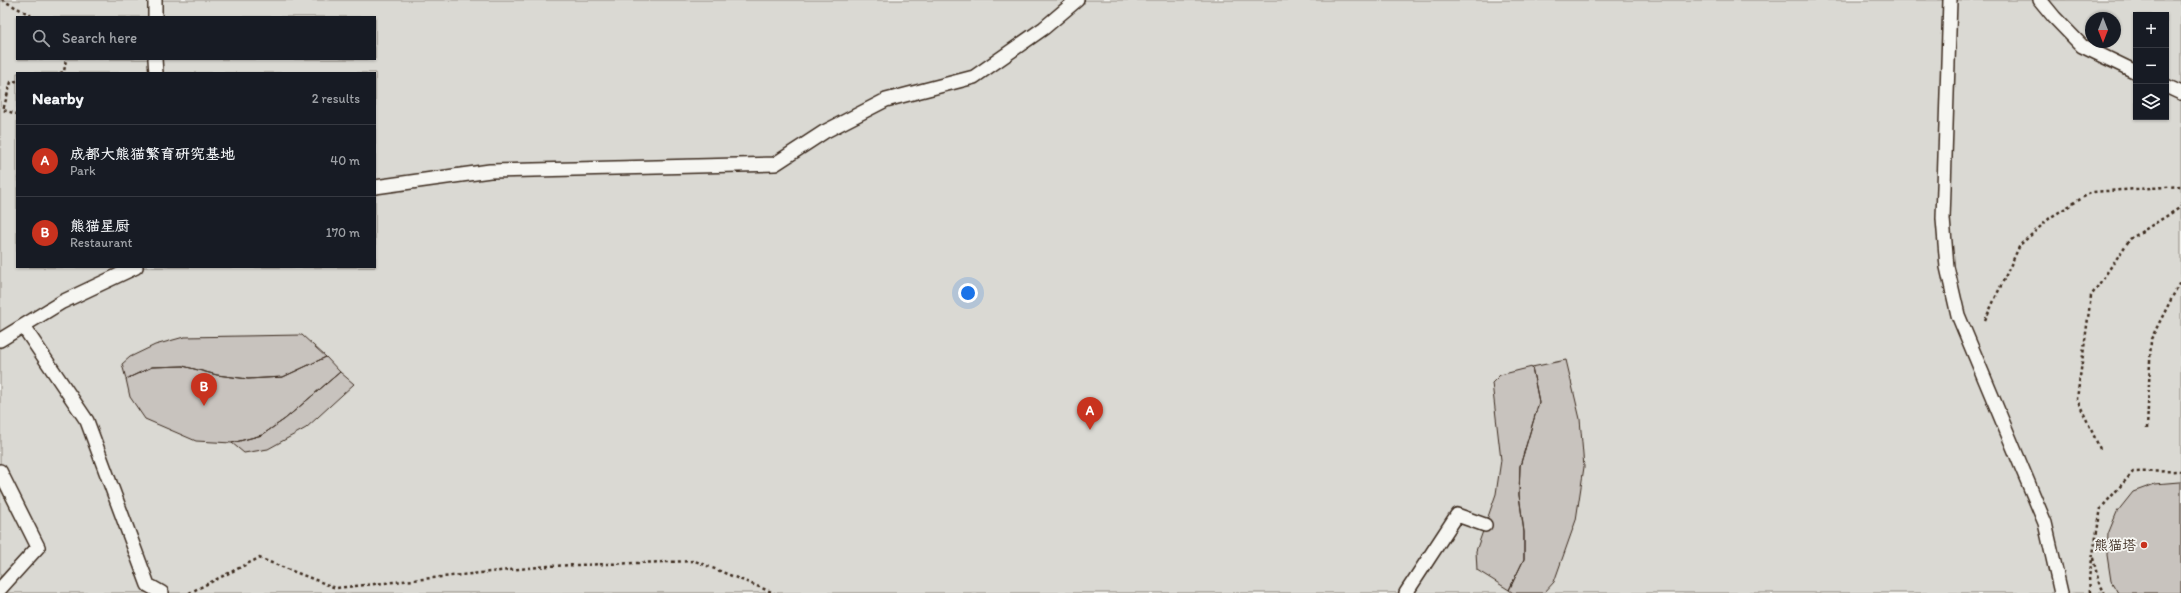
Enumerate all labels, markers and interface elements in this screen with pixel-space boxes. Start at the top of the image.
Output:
north arrow [2085,12,2121,48]
map controls [2133,12,2169,120]
button: + [2133,12,2169,48]
search box [16,16,376,60]
icon: search [30,27,52,49]
text: Search here [62,29,137,47]
button: − [2133,48,2169,84]
button: layers [2133,84,2169,120]
text: Nearby [32,88,84,108]
text: 2 results [312,91,360,106]
text: 成都大熊猫繁育研究基地 [70,145,235,163]
text: A [41,153,49,168]
text: 40 m [330,153,360,168]
text: Park [70,163,96,178]
text: 熊猫星厨 [70,217,130,235]
text: B [41,225,49,240]
text: 170 m [326,225,360,240]
text: Restaurant [70,235,132,250]
your location [958,283,978,303]
pin: B [191,373,217,406]
pin: A [1077,397,1103,430]
place label: 熊猫塔 [2094,537,2136,554]
marker: 熊猫塔 [2139,540,2149,550]

